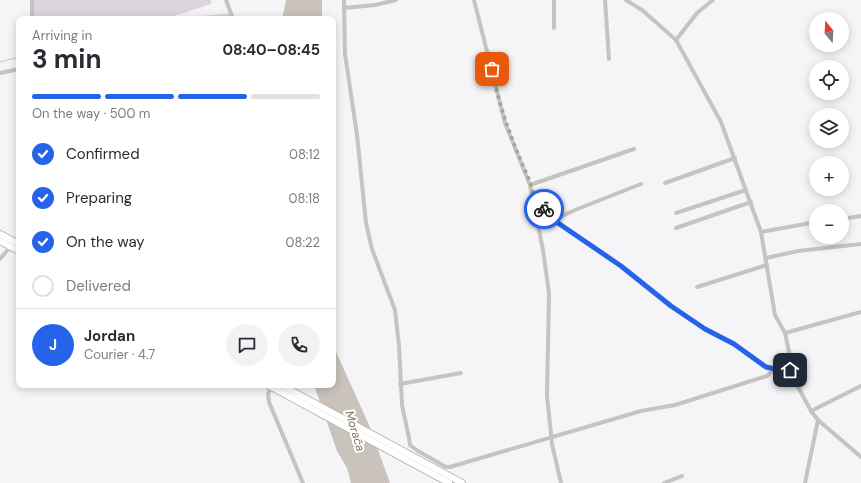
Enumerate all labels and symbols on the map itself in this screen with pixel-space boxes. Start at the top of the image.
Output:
north arrow [809,12,849,52]
pin [475,52,509,86]
courier [524,189,564,229]
pin [773,353,807,387]
water label: Morača [341,409,369,454]

